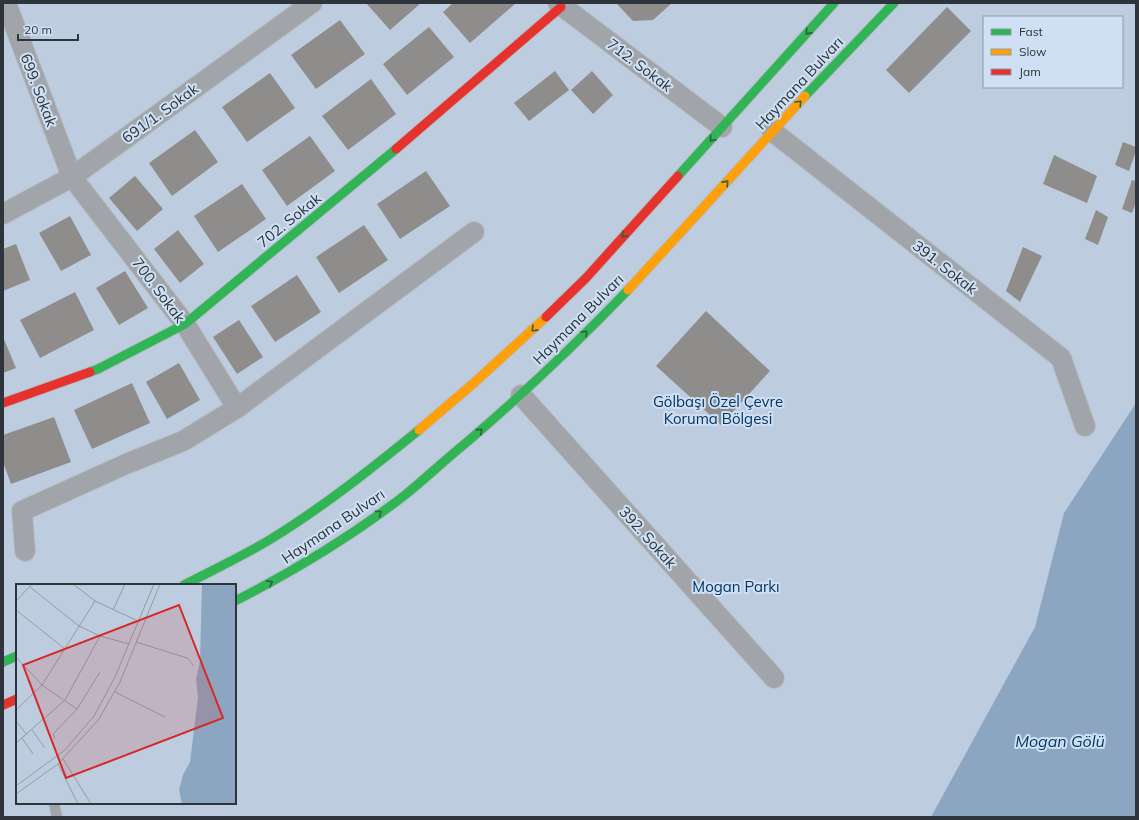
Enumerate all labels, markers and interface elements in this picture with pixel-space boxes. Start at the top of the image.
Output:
scale bar [18,16,78,42]
legend [983,16,1123,88]
text: 20 m [24,22,52,37]
text: Fast [1019,24,1043,39]
one-way arrow [806,27,813,35]
street label: Haymana Bulvarı [751,32,847,134]
street label: 712. Sokak [604,34,677,96]
text: Slow [1019,44,1047,59]
street label: 699. Sokak [16,51,62,129]
text: Jam [1019,64,1041,79]
street label: 691/1. Sokak [118,79,202,147]
one-way arrow [794,100,802,108]
one-way arrow [709,134,716,141]
one-way arrow [721,181,728,188]
street label: 702. Sokak [253,188,325,251]
one-way arrow [621,230,629,238]
street label: 391. Sokak [909,236,981,298]
street label: 700. Sokak [128,254,190,327]
street label: Haymana Bulvarı [529,270,627,368]
one-way arrow [531,324,539,331]
one-way arrow [580,330,588,338]
park label: Gölbaşı Özel Çevre Koruma Bölgesi [653,392,783,428]
one-way arrow [475,428,482,435]
street label: Haymana Bulvarı [278,484,388,568]
street label: 392. Sokak [615,502,681,572]
one-way arrow [375,511,382,518]
park label: Mogan Parkı [692,577,780,596]
one-way arrow [266,581,273,588]
inset map [16,584,236,804]
water label: Mogan Gölü [1015,731,1105,751]

